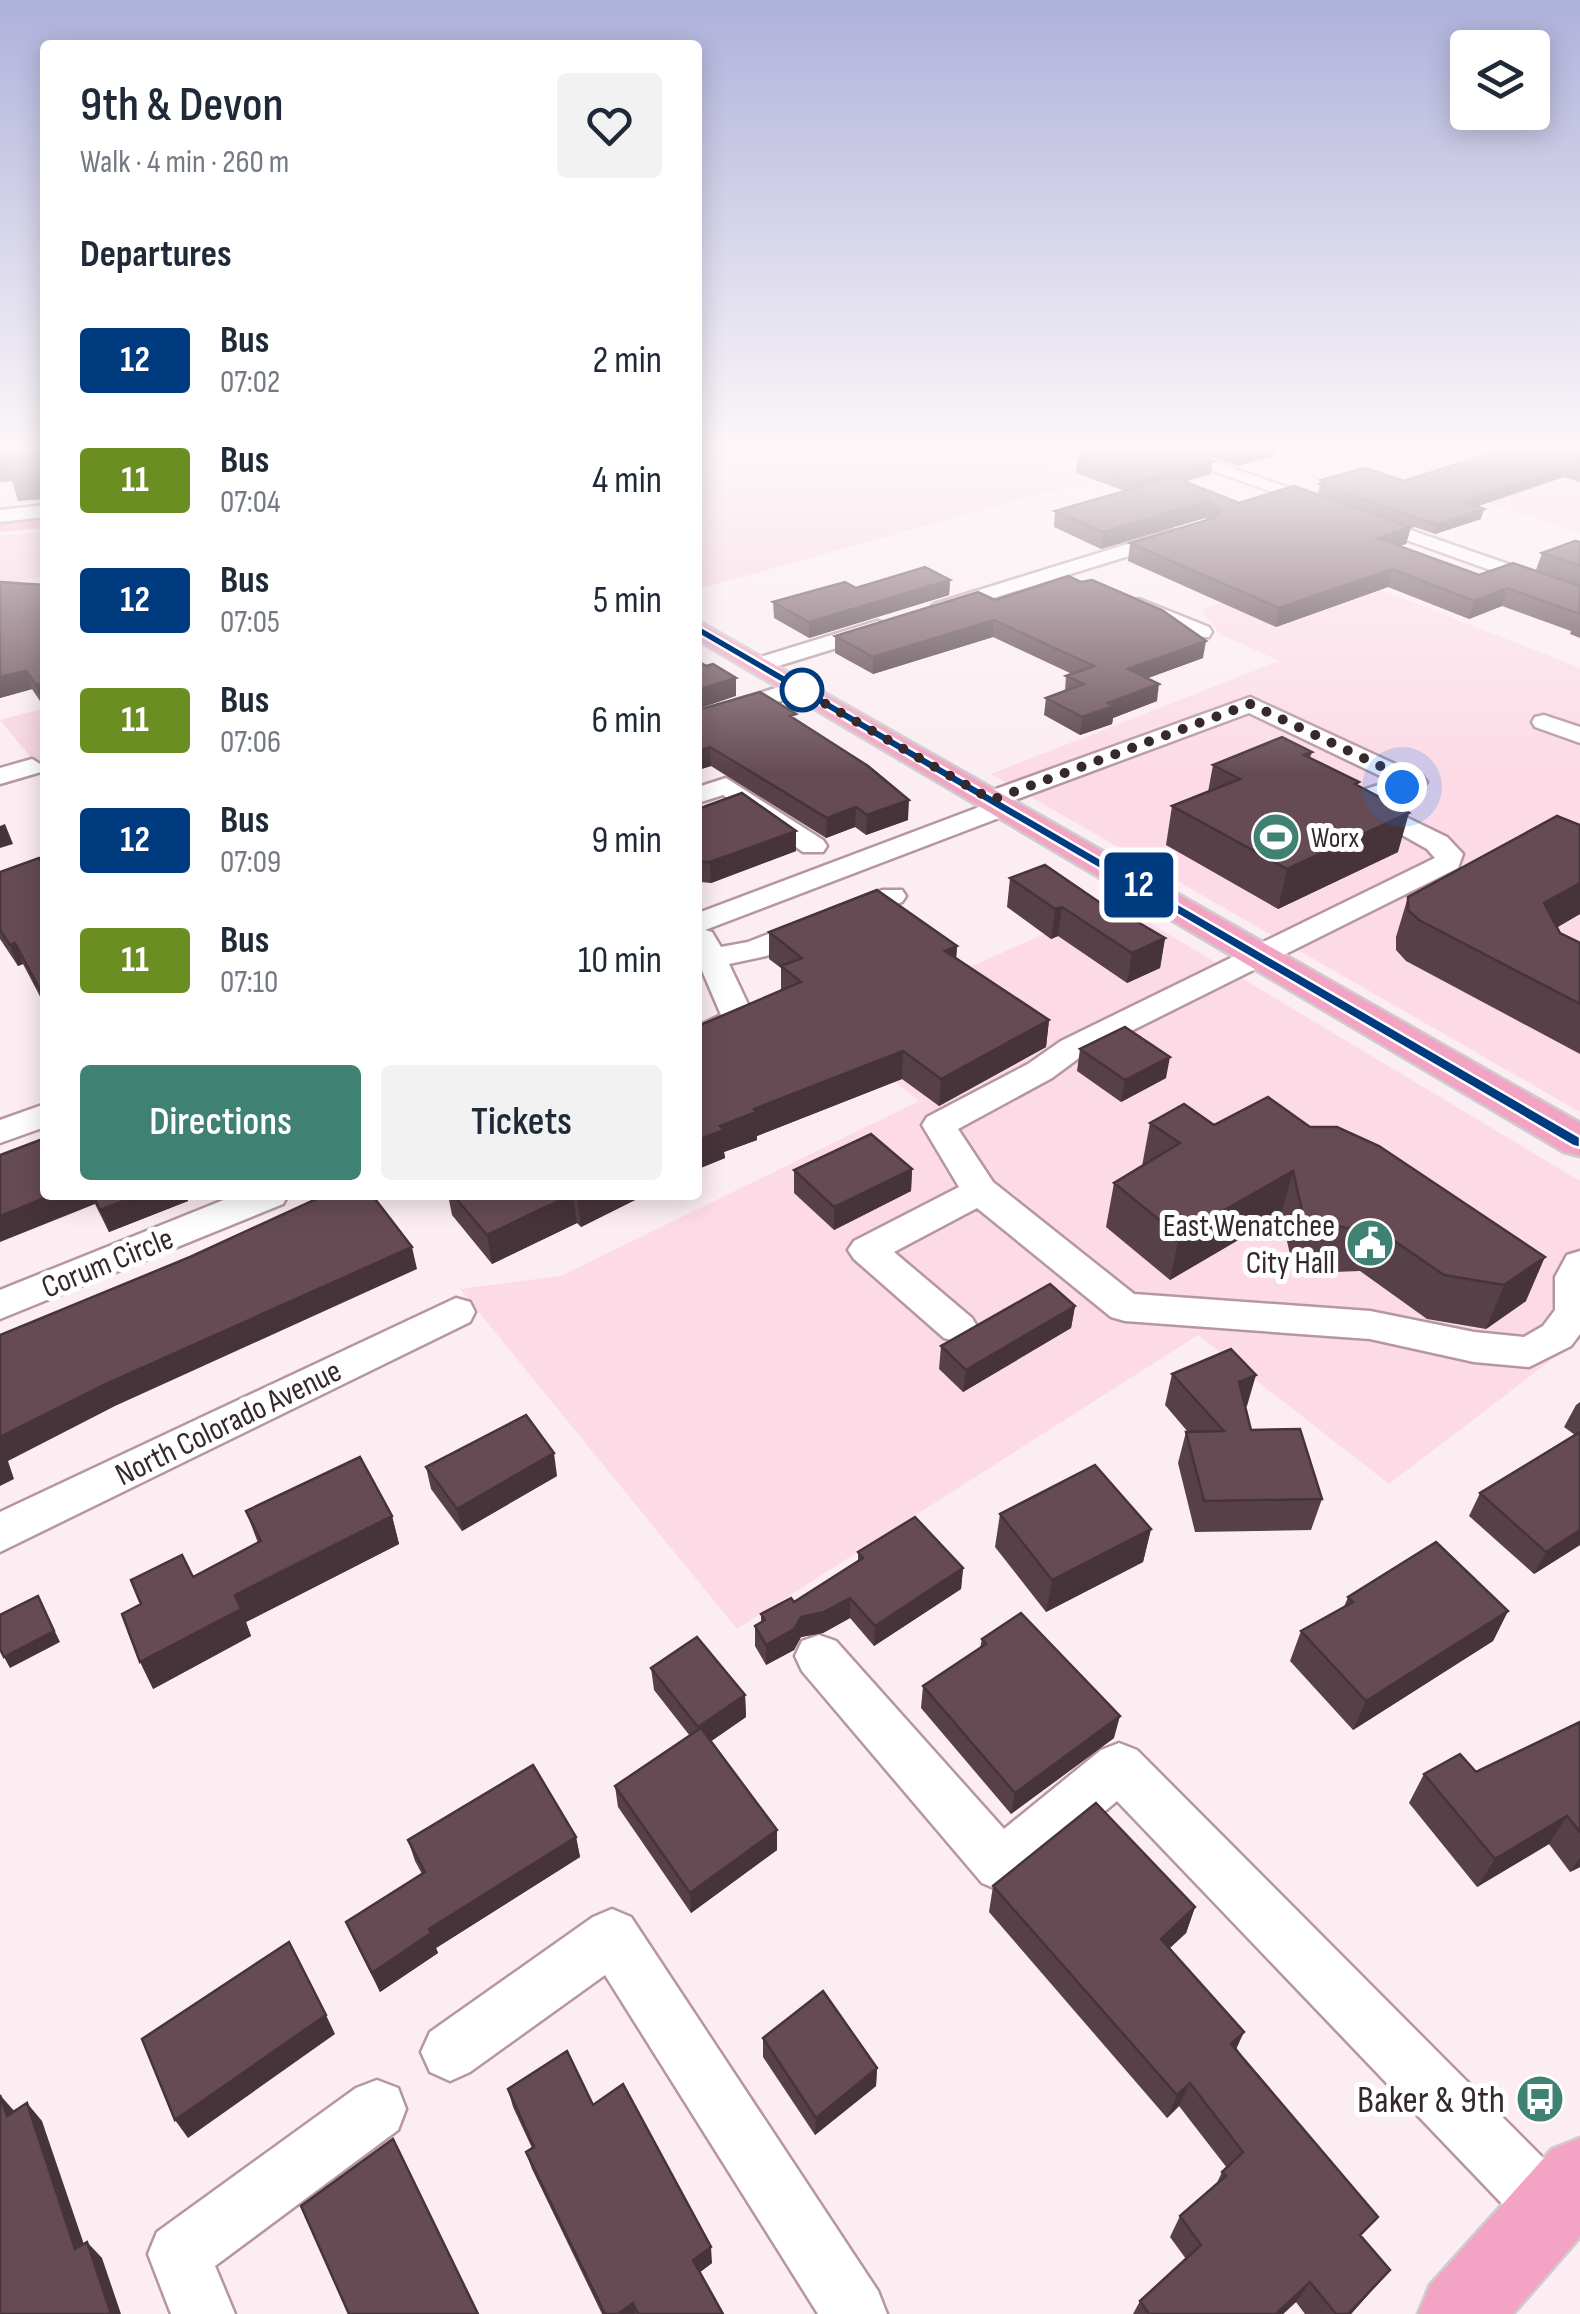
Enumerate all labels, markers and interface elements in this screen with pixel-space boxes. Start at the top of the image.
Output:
map controls [1450,30,1550,130]
button: layers [1450,30,1550,130]
button: heart [557,73,662,178]
text: 9th & Devon [80,77,284,134]
text: Walk · 4 min · 260 m [80,143,289,182]
text: Departures [80,232,232,277]
text: Bus [220,318,269,363]
text: 2 min [593,338,662,383]
text: 12 [120,339,150,382]
text: 07:02 [220,363,280,402]
text: Bus [220,438,269,483]
text: 4 min [592,458,662,503]
text: 11 [121,459,149,502]
text: 07:04 [220,483,280,522]
text: Bus [220,558,269,603]
text: 5 min [593,578,662,623]
text: 12 [120,579,150,622]
text: 07:05 [220,603,280,642]
unlabelled marker [781,669,823,711]
text: Bus [220,678,269,723]
text: 6 min [592,698,662,743]
text: 11 [121,699,149,742]
text: 07:06 [220,723,281,762]
your location [1377,762,1427,812]
text: Bus [220,798,269,843]
sports icon: Worx [1250,811,1302,863]
text: 9 min [591,818,662,863]
text: 12 [120,819,150,862]
place label: Worx [1311,822,1360,855]
text: 07:09 [220,843,281,882]
line badge: 12 [1094,852,1184,918]
text: 12 [1124,864,1154,907]
text: Bus [220,918,269,963]
text: 10 min [578,938,662,983]
text: 11 [121,939,149,982]
text: 07:10 [220,963,278,1002]
button: Directions [80,1065,361,1180]
button: Tickets [381,1065,662,1180]
place label: East Wenatchee City Hall [1163,1207,1335,1283]
public building icon: East Wenatchee City Hall [1344,1217,1396,1269]
street label: Corum Circle [36,1219,179,1307]
street label: North Colorado Avenue [109,1352,348,1495]
bus stop icon: Baker & 9th [1514,2073,1566,2125]
place label: Baker & 9th [1357,2078,1505,2123]

